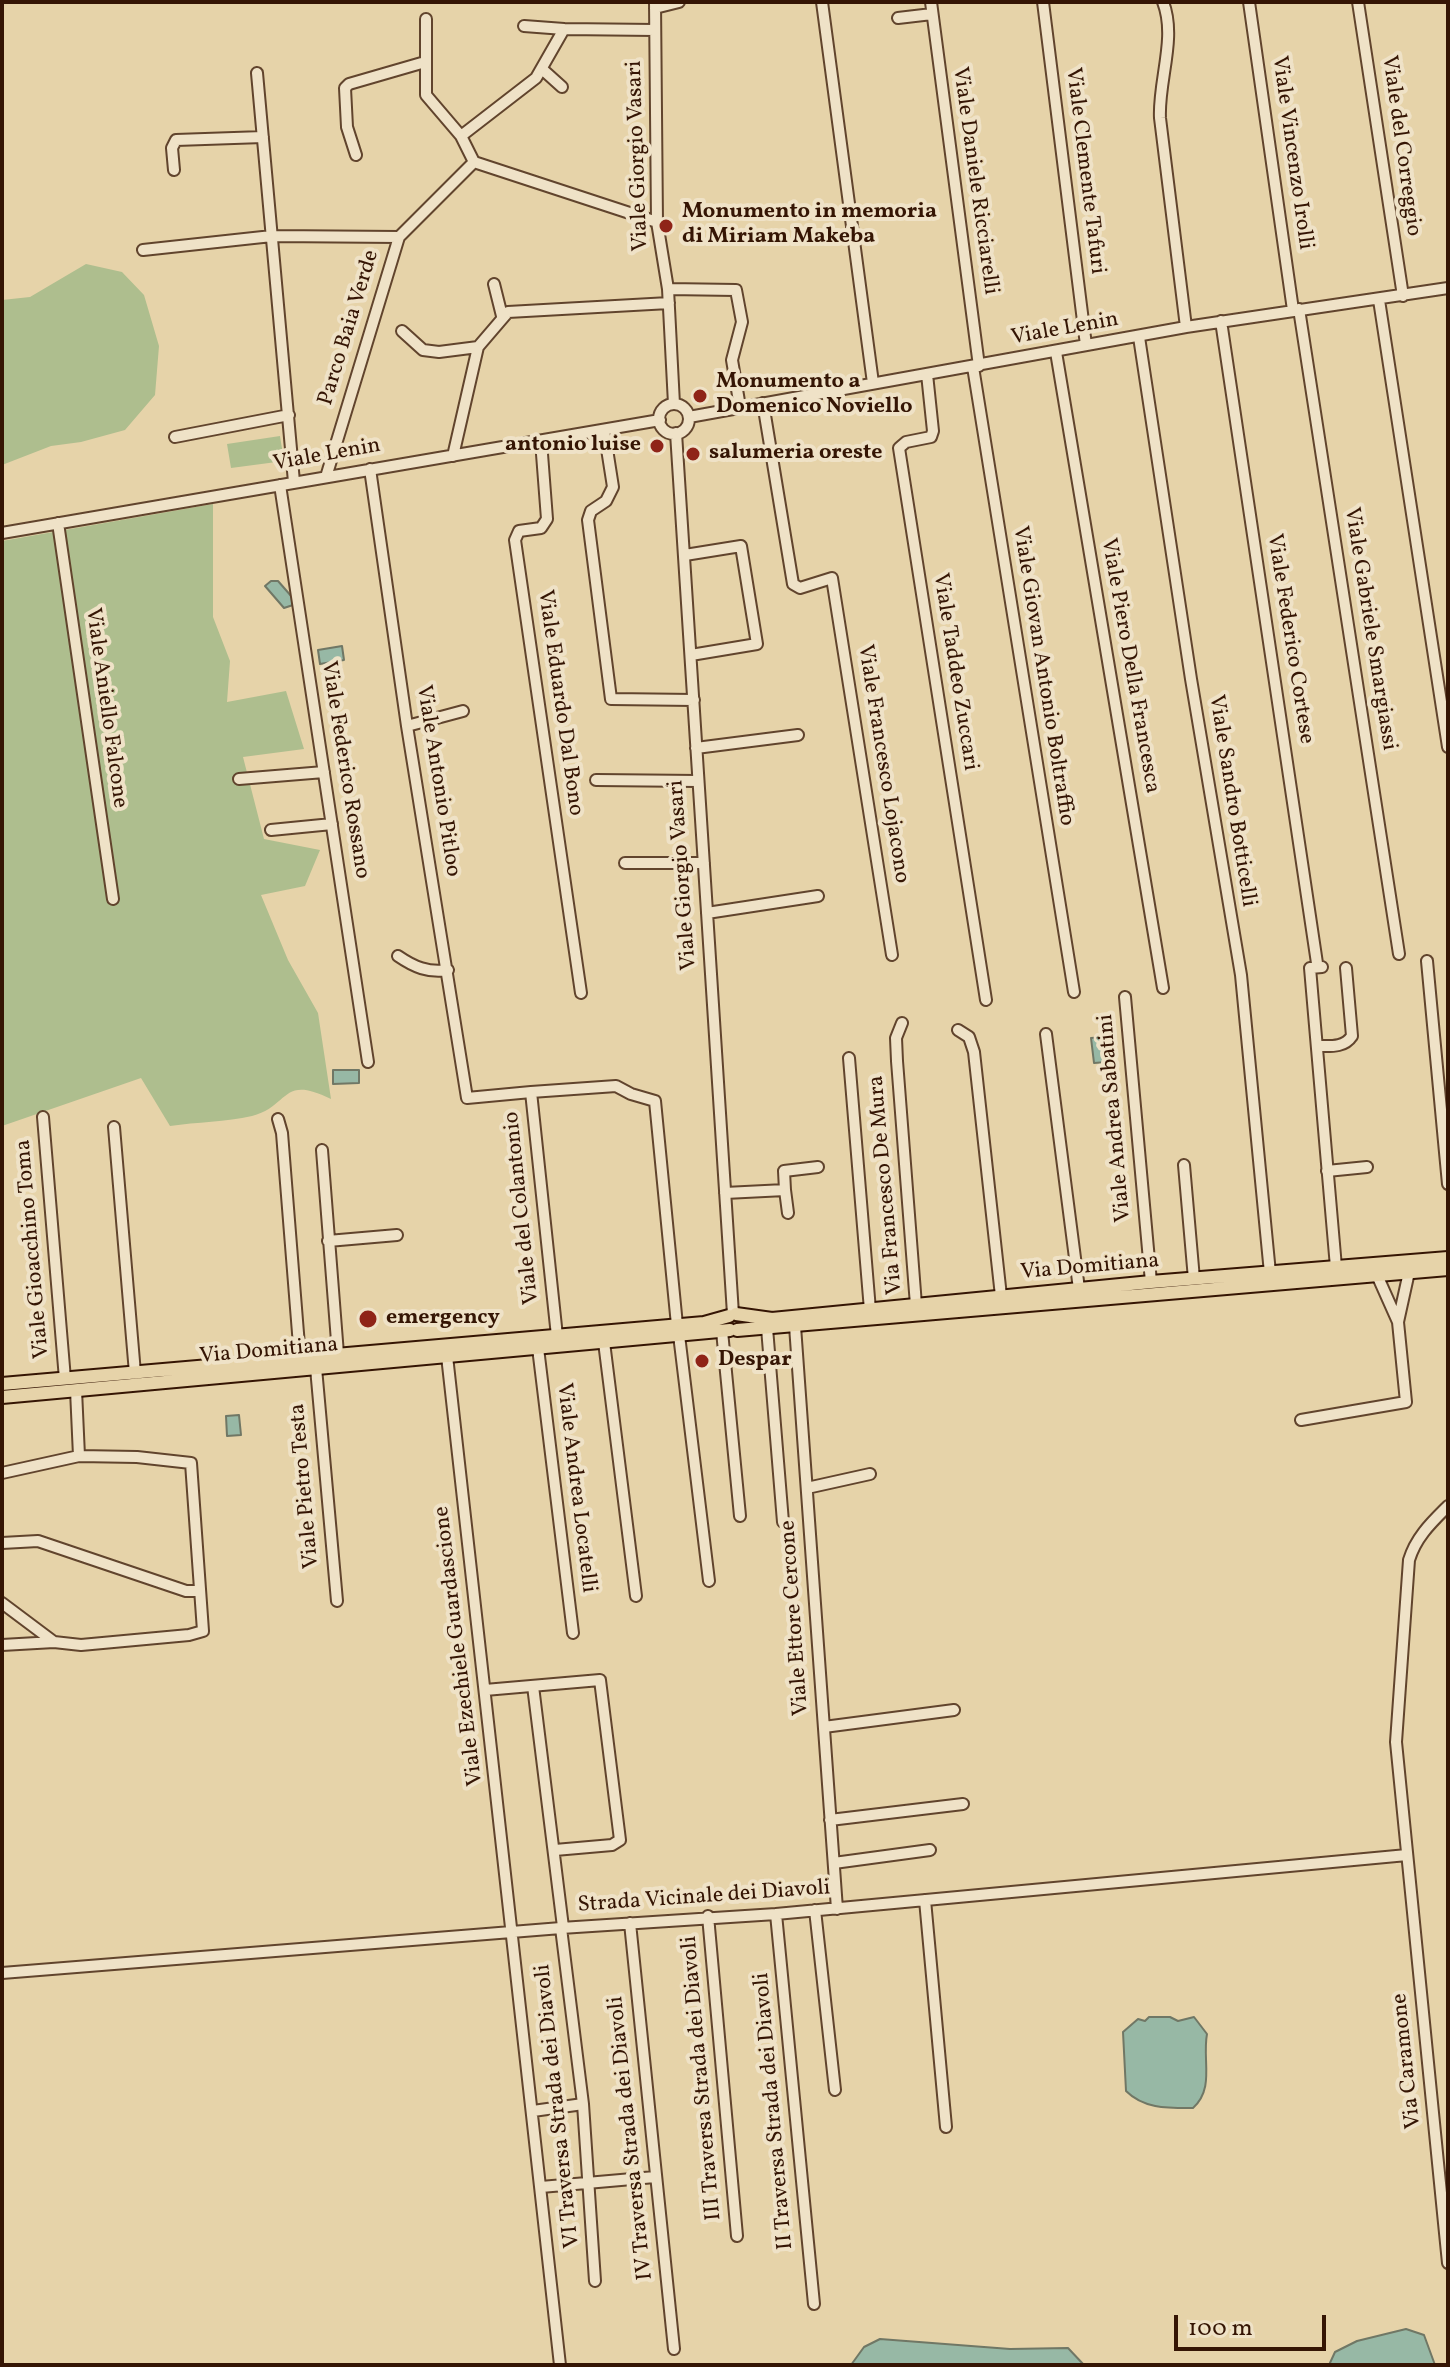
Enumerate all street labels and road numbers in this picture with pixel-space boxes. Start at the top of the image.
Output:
street label: Viale Vincenzo Irolli [1264,54,1318,252]
street label: Viale del Correggio [1374,54,1426,238]
street label: Viale Giorgio Vasari [622,60,656,252]
street label: Viale Daniele Ricciarelli [945,65,1003,297]
street label: Viale Clemente Tafuri [1058,66,1110,276]
street label: Parco Baia Verde [314,247,386,409]
street label: Viale Lenin [1009,308,1121,352]
street label: Viale Lenin [271,434,383,478]
street label: Viale Gabriele Smargiassi [1337,506,1401,752]
street label: Viale Giovan Antonio Boltraffio [1005,524,1079,828]
street label: Viale Federico Cortese [1259,532,1319,746]
street label: Viale Piero Della Francesca [1094,536,1164,796]
street label: Viale Taddeo Zuccari [925,571,983,773]
street label: Viale Eduardo Dal Bono [530,588,588,818]
street label: Viale Aniello Falcone [78,606,132,810]
street label: Viale Francesco Lojacono [850,643,914,885]
street label: Viale Federico Rossano [314,659,374,881]
street label: Viale Antonio Pitloo [409,683,465,879]
street label: Viale Sandro Botticelli [1201,693,1261,909]
street label: Viale Giorgio Vasari [664,779,704,971]
street label: Viale Andrea Sabatini [1094,1013,1138,1223]
street label: Via Francesco De Mura [864,1074,910,1296]
street label: Viale del Colantonio [500,1110,546,1306]
street label: Viale Gioacchino Toma [11,1138,57,1360]
street label: Via Domitiana [1020,1249,1160,1287]
street label: Via Domitiana [199,1333,339,1371]
street label: Viale Andrea Locatelli [549,1382,601,1594]
street label: Viale Pietro Testa [286,1402,326,1570]
street label: Viale Ezechiele Guardascione [430,1505,490,1787]
street label: Viale Ettore Cercone [776,1519,816,1717]
street label: Strada Vicinale dei Diavoli [577,1876,831,1920]
street label: III Traversa Strada dei Diavoli [677,1934,729,2222]
street label: VI Traversa Strada dei Diavoli [531,1963,587,2249]
street label: II Traversa Strada dei Diavoli [750,1971,800,2251]
street label: Via Caramone [1388,1992,1428,2130]
street label: IV Traversa Strada dei Diavoli [604,1995,660,2281]

